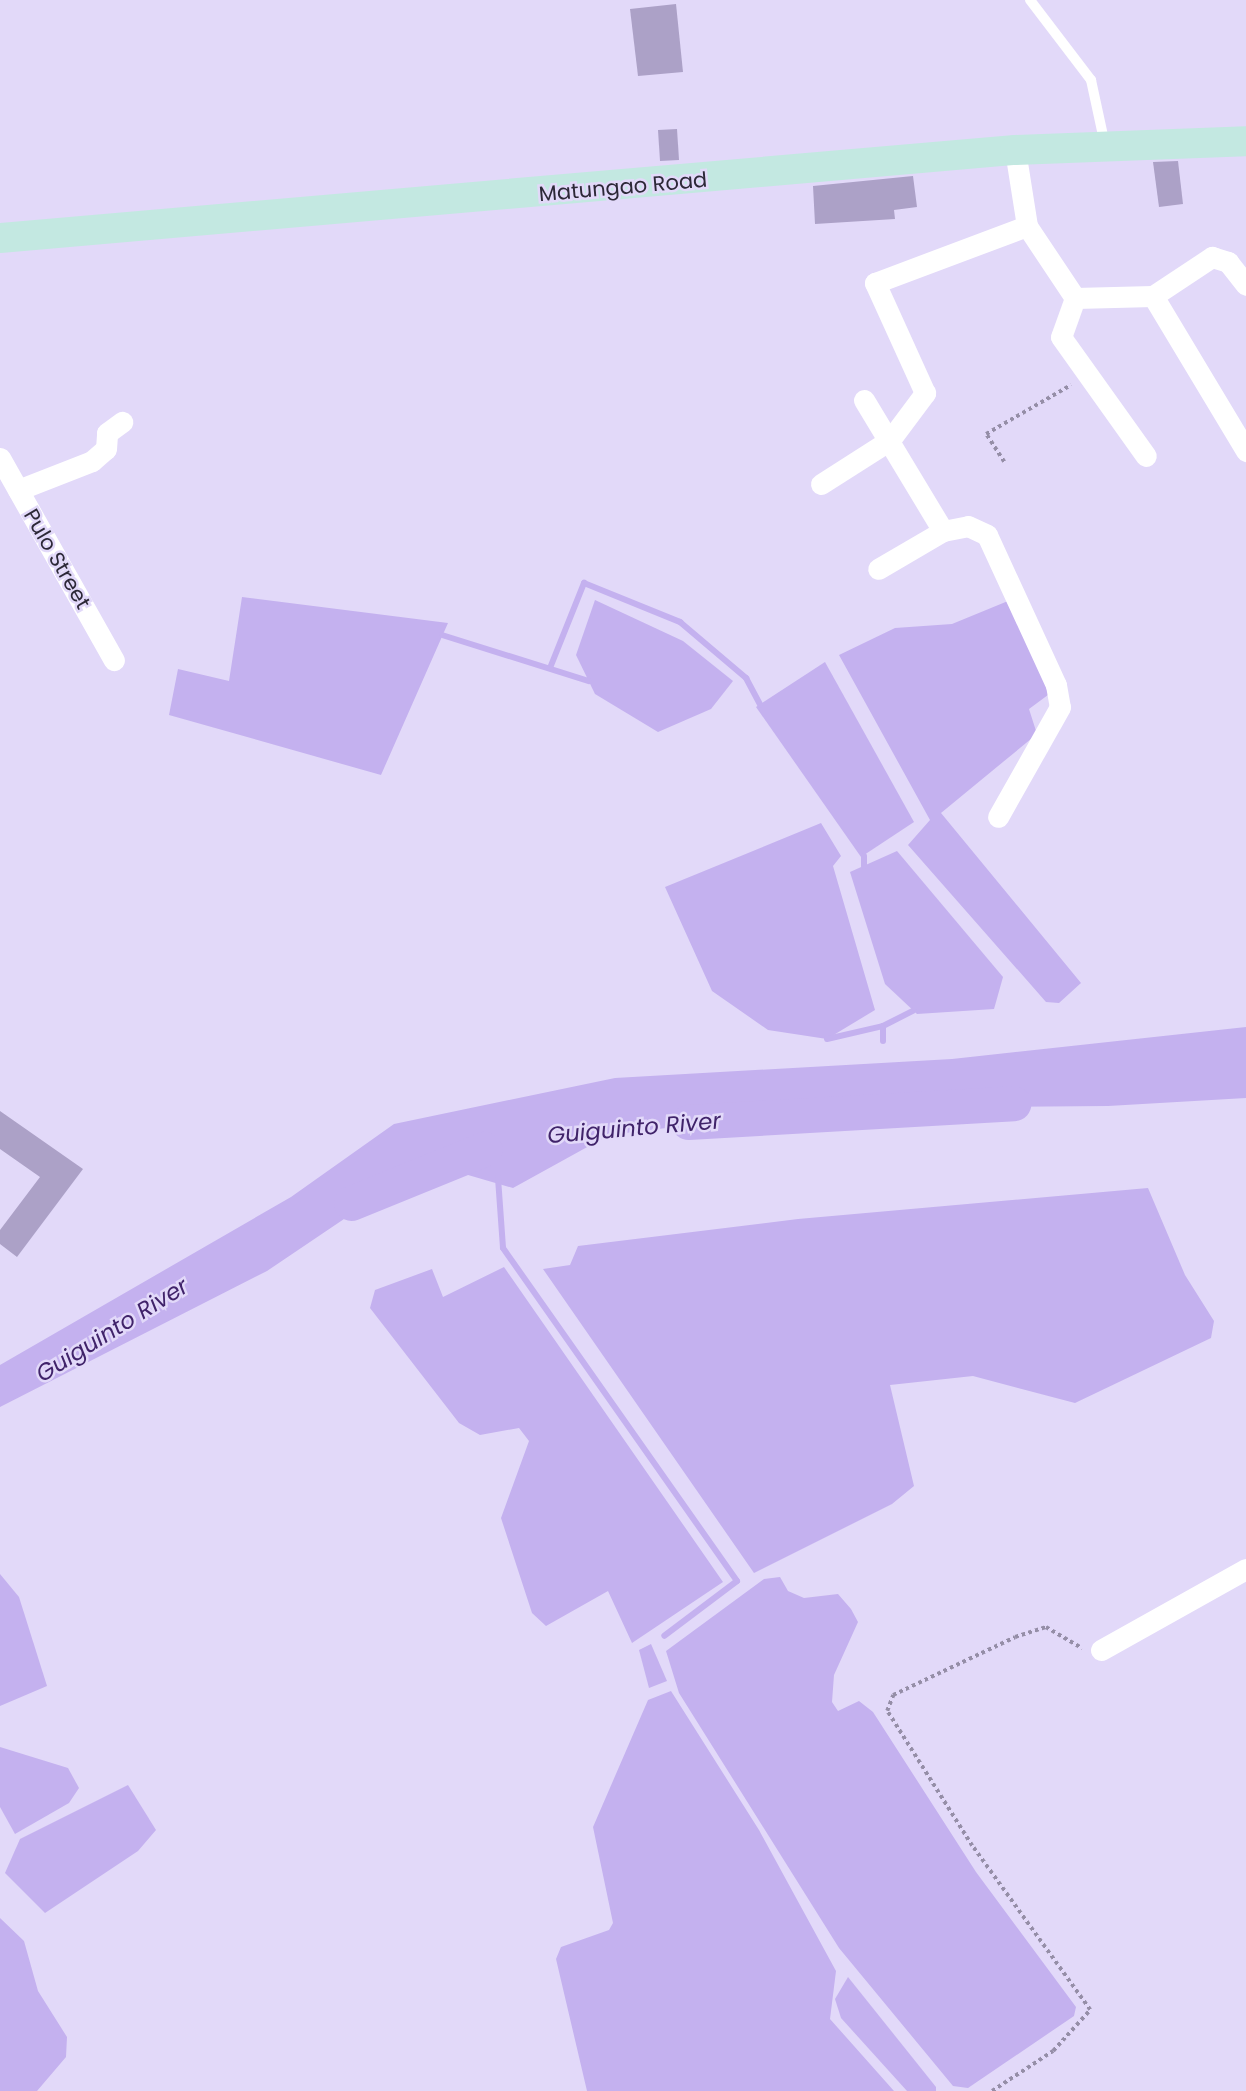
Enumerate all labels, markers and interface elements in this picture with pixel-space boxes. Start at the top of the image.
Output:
street label: Matungao Road [538,167,708,207]
street label: Pulo Street [18,505,96,613]
water label: Guiguinto River [546,1107,722,1149]
water label: Guiguinto River [31,1272,193,1388]

